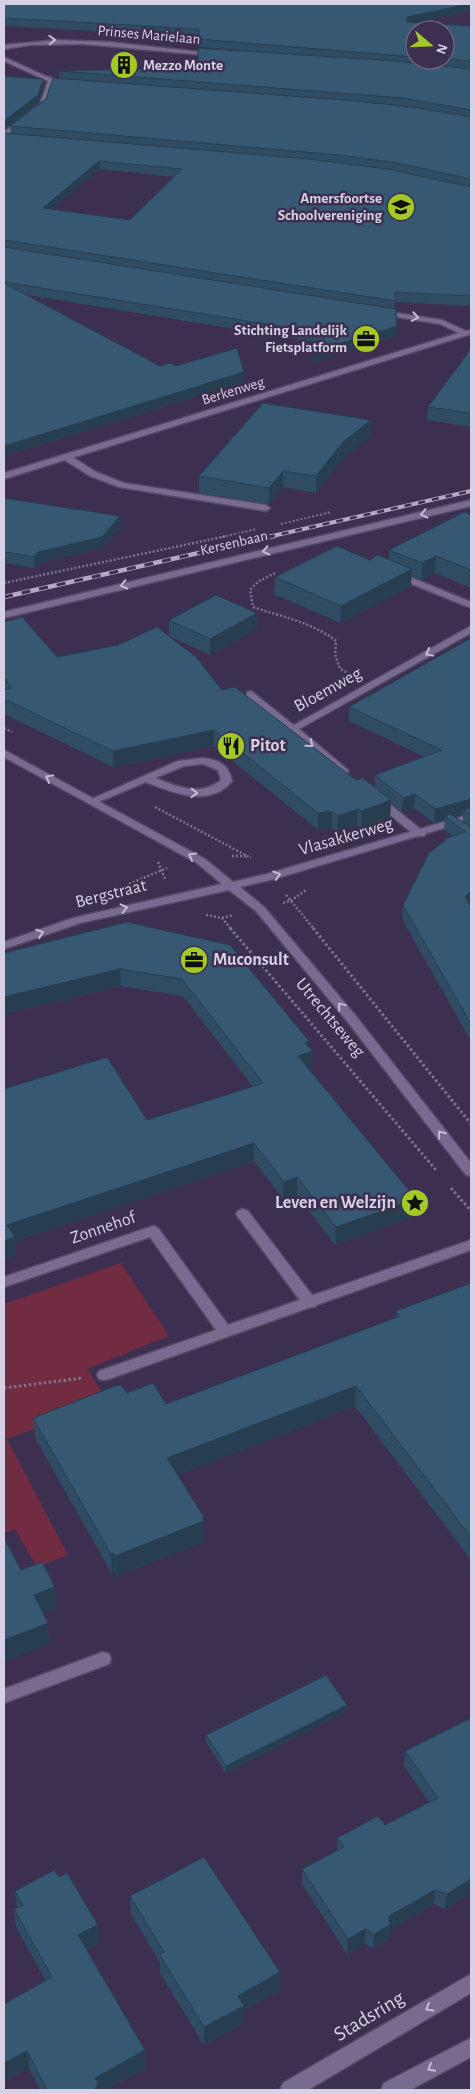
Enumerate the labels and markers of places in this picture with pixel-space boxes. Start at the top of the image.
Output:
building icon: Mezzo Monte [109,50,139,80]
place label: Mezzo Monte [143,58,223,73]
place label: Amersfoortse Schoolvereniging [278,191,382,223]
school or university icon: Amersfoortse Schoolvereniging [386,192,416,222]
place label: Stichting Landelijk Fietsplatform [234,323,348,355]
office icon: Stichting Landelijk Fietsplatform [351,324,381,354]
restaurant icon: Pitot [216,731,246,761]
place label: Pitot [250,737,286,755]
office icon: Muconsult [179,945,209,975]
place label: Muconsult [213,951,289,969]
place icon: Leven en Welzijn [400,1188,430,1218]
place label: Leven en Welzijn [275,1194,396,1212]

